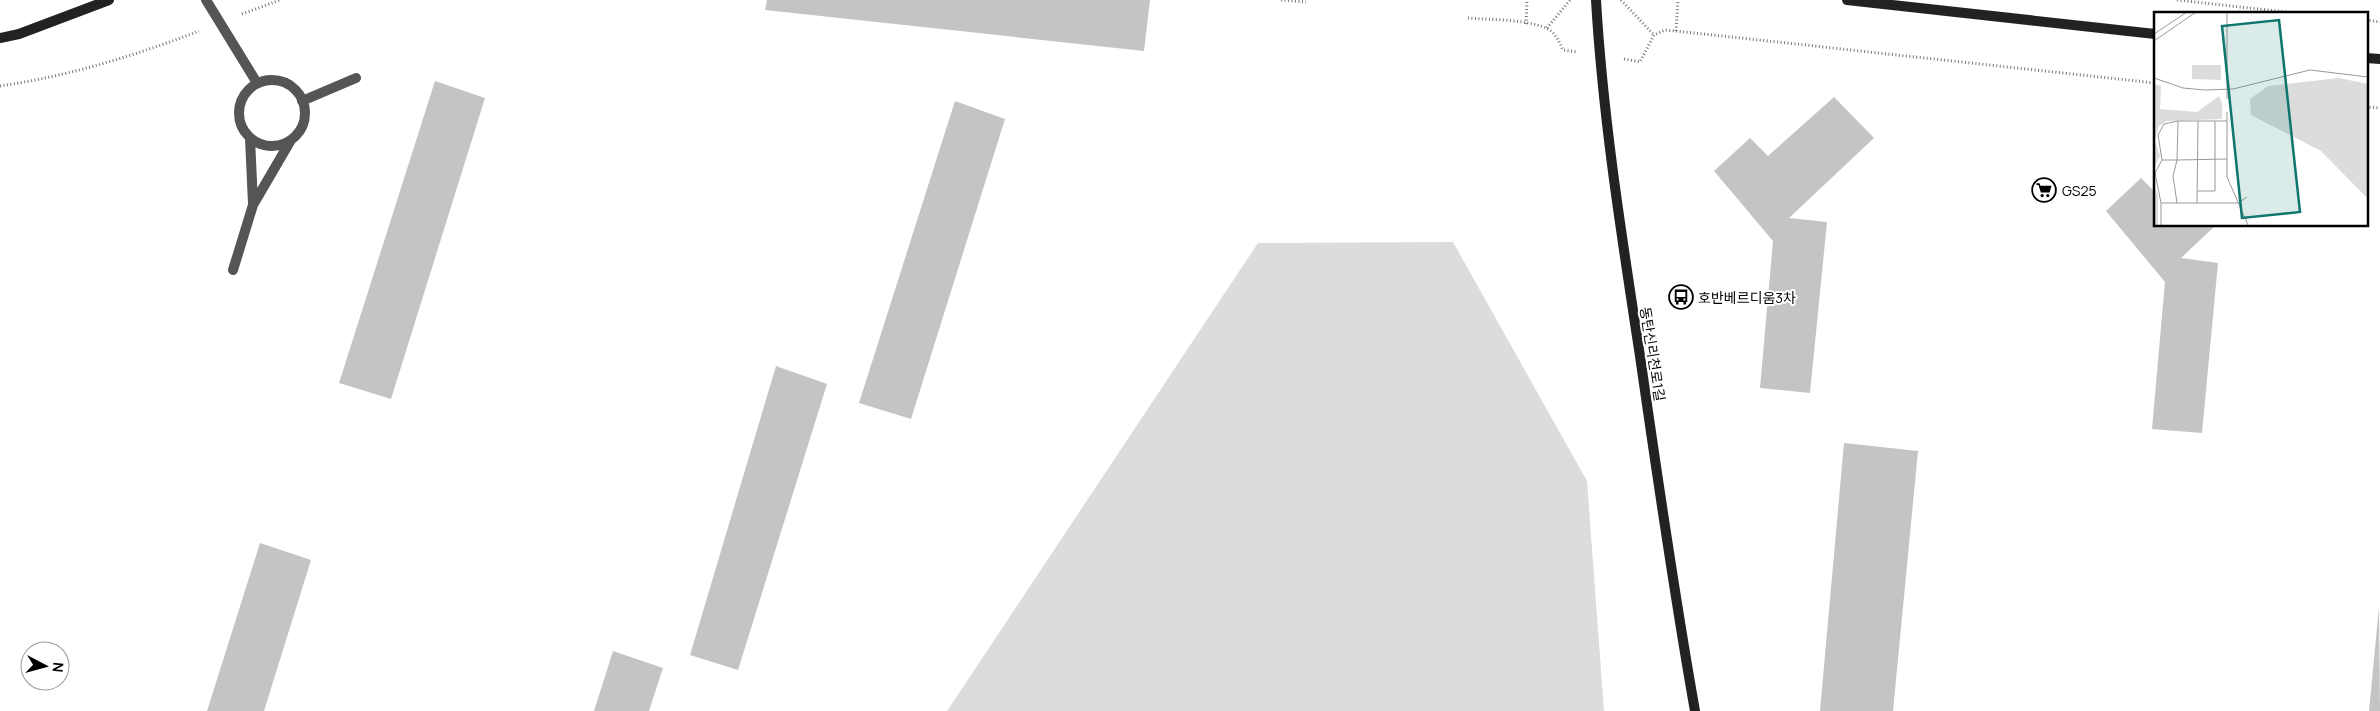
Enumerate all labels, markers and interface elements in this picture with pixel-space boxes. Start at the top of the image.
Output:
inset map [2154,12,2368,226]
supermarket icon: GS25 [2031,177,2057,203]
place label: GS25 [2062,181,2097,200]
bus stop icon: 호반베르디움3차 [1668,284,1694,310]
place label: 호반베르디움3차 [1698,288,1796,307]
street label: 동탄신리천로1길 [1636,305,1670,403]
north arrow [20,641,70,691]
text: N [48,661,68,673]

